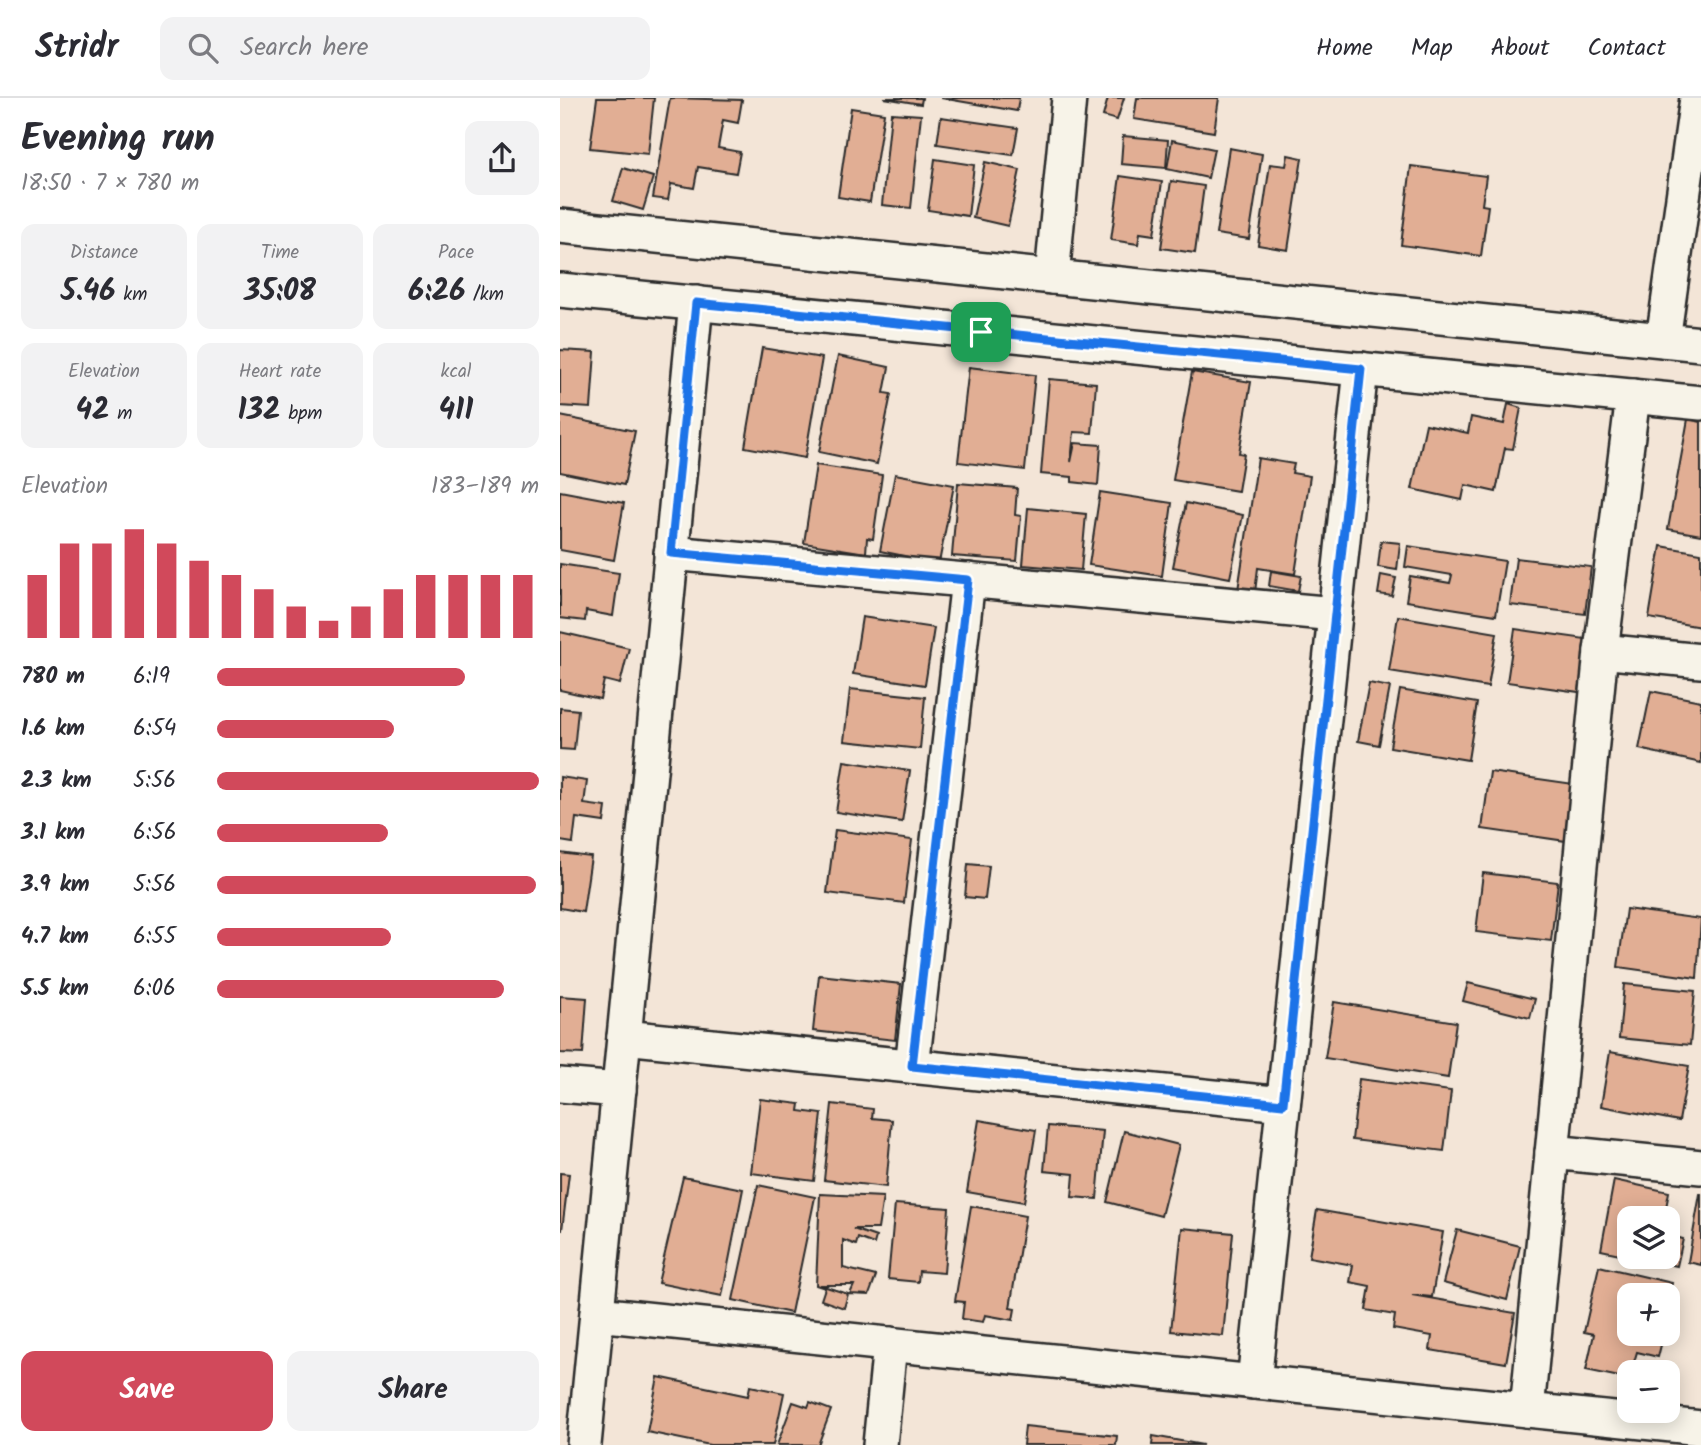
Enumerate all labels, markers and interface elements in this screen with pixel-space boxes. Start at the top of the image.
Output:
search box [160,17,650,80]
text: Stridr [35,22,118,75]
text: Search here [240,27,369,69]
icon: search [184,29,222,67]
text: Home [1316,29,1373,68]
text: Map [1411,29,1453,68]
text: About [1491,29,1549,68]
text: Contact [1587,29,1666,68]
text: Evening run [21,110,215,170]
button: share [465,121,539,195]
text: 18:50 · 7 × 780 m [21,166,199,202]
text: Distance [70,238,138,268]
text: Time [261,238,299,268]
text: Pace [438,238,474,268]
text: 5.46 [61,268,116,316]
text: 35:08 [244,268,316,316]
text: 6:26 [408,268,466,316]
text: km [116,280,147,310]
text: /km [466,280,504,310]
pin [951,302,1011,362]
icon: arrive [962,313,1000,351]
text: Elevation [68,357,140,387]
text: Heart rate [239,357,321,387]
text: kcal [441,357,471,387]
text: 42 [76,387,110,435]
text: 132 [238,387,281,435]
text: 411 [439,387,473,435]
text: m [110,399,132,429]
text: bpm [281,399,322,429]
text: Elevation [21,469,108,505]
text: 183–189 m [431,469,539,505]
text: 780 m [21,659,85,695]
text: 6:19 [133,659,170,695]
text: 1.6 km [21,711,85,747]
text: 6:54 [133,711,176,747]
text: 2.3 km [21,763,91,799]
text: 5:56 [133,763,176,799]
text: 3.1 km [21,815,85,851]
text: 6:56 [133,815,177,851]
text: 3.9 km [21,867,90,903]
text: 5:56 [133,867,176,903]
text: 4.7 km [21,919,89,955]
text: 6:55 [133,919,176,955]
text: 5.5 km [21,971,89,1007]
text: 6:06 [133,971,176,1007]
map controls [1617,1206,1680,1423]
button: layers [1617,1206,1680,1269]
button: + [1617,1283,1680,1346]
button: Save [21,1351,273,1431]
button: Share [287,1351,539,1431]
button: − [1617,1360,1680,1423]

